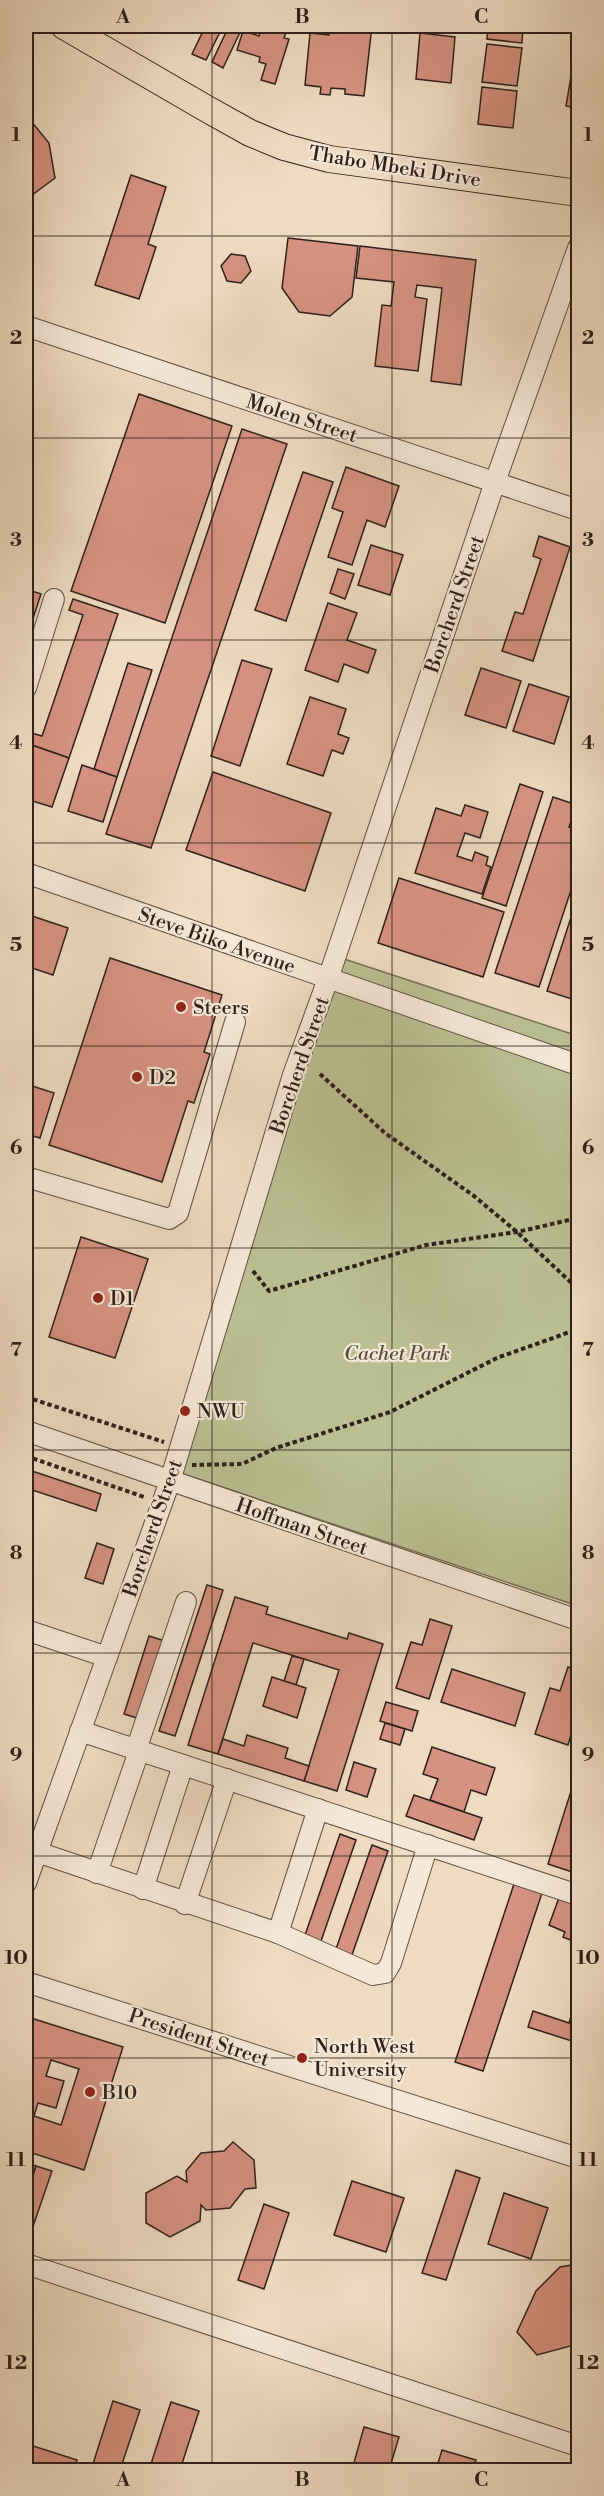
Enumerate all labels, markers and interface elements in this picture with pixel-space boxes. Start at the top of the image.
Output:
text: A [115,5,131,30]
text: B [294,5,310,30]
text: C [474,5,488,30]
text: 1 [11,123,21,148]
text: 1 [583,123,593,148]
street label: Thabo Mbeki Drive [307,142,483,193]
text: 2 [10,326,22,351]
text: 2 [582,326,594,351]
street label: Molen Street [243,390,360,449]
text: 3 [10,528,22,553]
text: 3 [582,528,594,553]
street label: Borcherd Street [420,532,491,678]
text: 4 [9,731,23,756]
text: 4 [581,731,595,756]
street label: Steve Biko Avenue [135,903,298,980]
text: 5 [10,933,22,958]
text: 5 [582,933,594,958]
street label: Borcherd Street [265,993,336,1139]
place label: Steers [193,996,249,1021]
marker: Steers [174,1000,188,1014]
place label: D2 [149,1066,176,1091]
marker: D2 [130,1070,144,1084]
text: 6 [10,1136,23,1161]
text: 6 [582,1136,595,1161]
place label: D1 [110,1287,135,1312]
marker: D1 [91,1291,105,1305]
text: 7 [10,1338,22,1363]
text: 7 [582,1338,594,1363]
park label: Cachet Park [344,1342,450,1367]
place label: NWU [197,1400,245,1425]
marker: NWU [178,1404,192,1418]
street label: Borcherd Street [118,1456,189,1602]
street label: Hoffman Street [232,1493,371,1562]
text: 8 [10,1541,23,1566]
text: 8 [582,1541,595,1566]
text: 9 [10,1743,22,1768]
text: 9 [582,1743,594,1768]
text: 10 [4,1946,28,1971]
text: 10 [576,1946,600,1971]
street label: President Street [125,2004,272,2073]
place label: North West University [314,2035,415,2083]
marker: North West University [295,2051,309,2065]
place label: B10 [101,2081,137,2106]
marker: B10 [83,2085,97,2099]
text: 11 [6,2148,26,2173]
text: 11 [578,2148,598,2173]
text: 12 [5,2351,27,2376]
text: 12 [577,2351,599,2376]
text: A [115,2468,131,2493]
text: B [294,2468,310,2493]
text: C [474,2468,488,2493]

